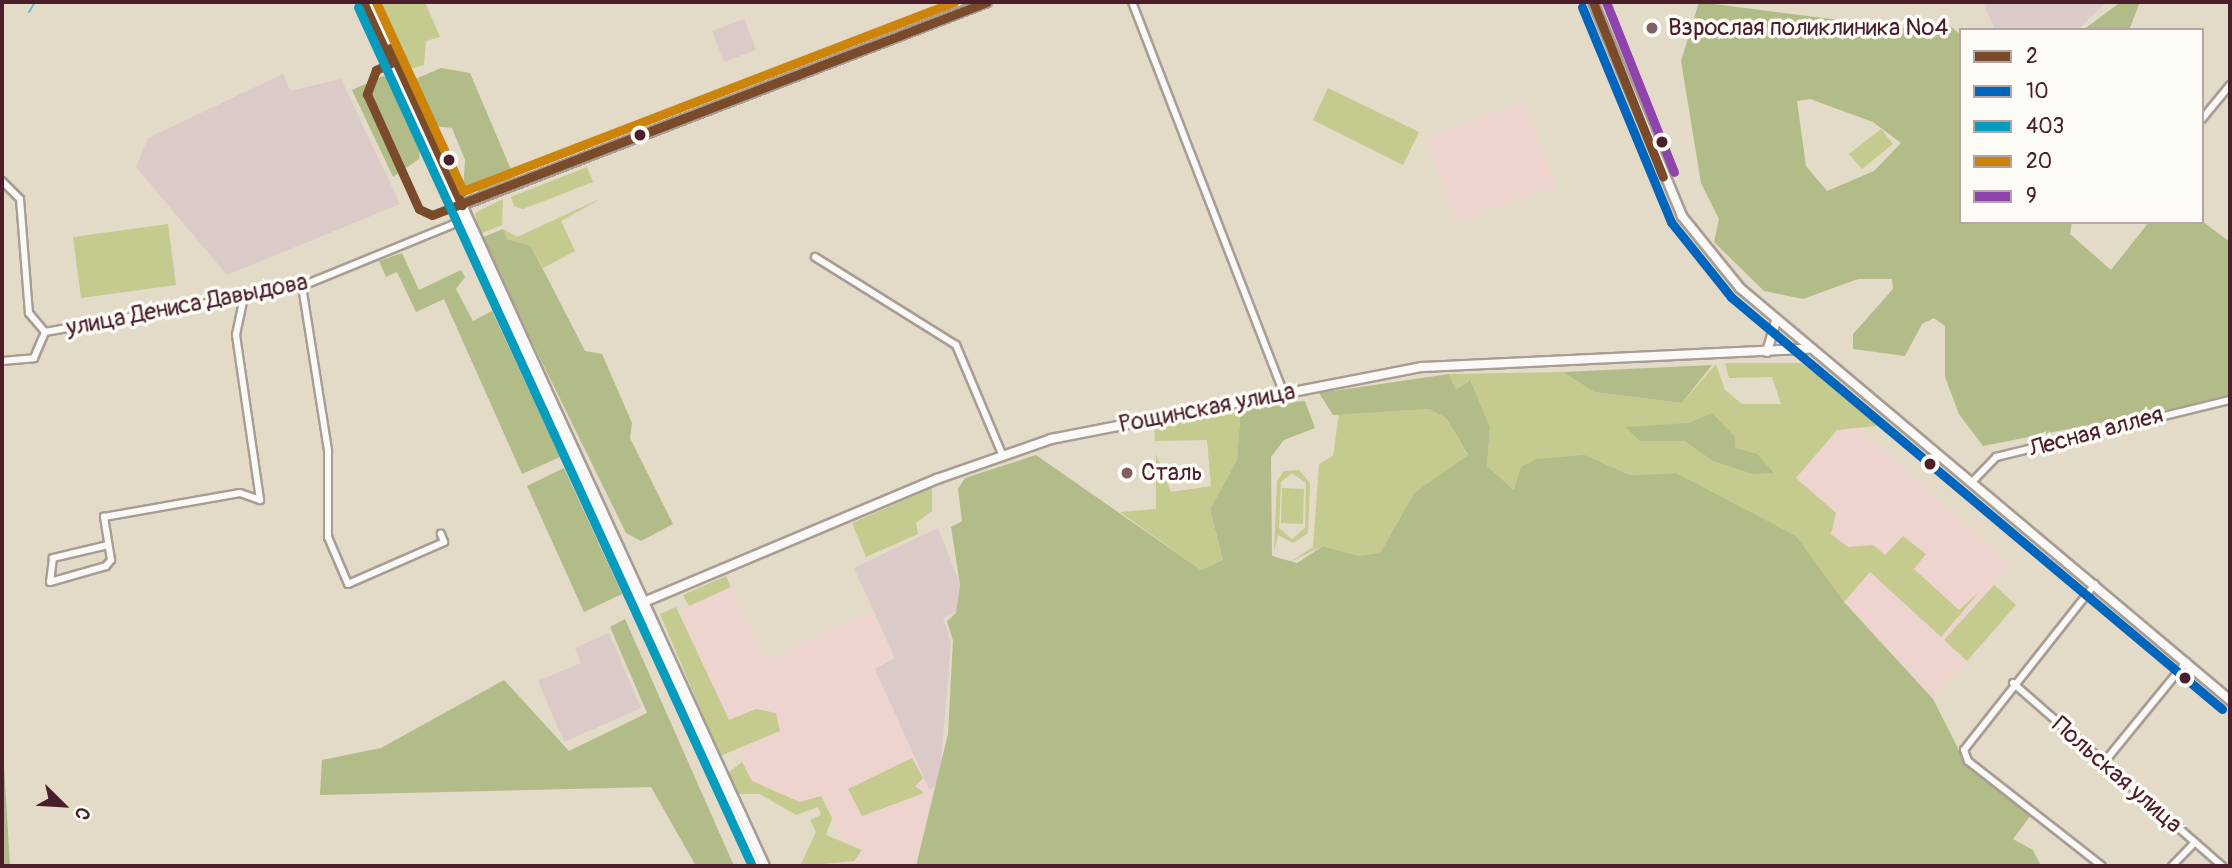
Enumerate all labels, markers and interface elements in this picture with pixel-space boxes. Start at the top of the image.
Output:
place label: Взрослая поликлиника №4 [1668,14,1948,42]
marker: Взрослая поликлиника №4 [1642,18,1662,38]
legend [1959,28,2204,224]
text: 2 [2026,43,2038,70]
text: 10 [2026,78,2049,105]
text: 403 [2026,113,2064,140]
unlabelled marker [633,128,647,142]
unlabelled marker [1655,135,1669,149]
text: 20 [2026,148,2052,175]
unlabelled marker [442,153,456,167]
text: 9 [2026,183,2037,210]
street label: улица Дениса Давыдова [64,267,310,343]
street label: Рощинская улица [1116,377,1298,439]
street label: Лесная аллея [2026,400,2166,464]
unlabelled marker [1923,457,1937,471]
place label: Сталь [1141,459,1203,487]
marker: Сталь [1119,465,1135,481]
unlabelled marker [2178,671,2192,685]
street label: Польская улица [2046,711,2188,839]
north arrow [28,770,98,840]
text: С [69,803,96,824]

